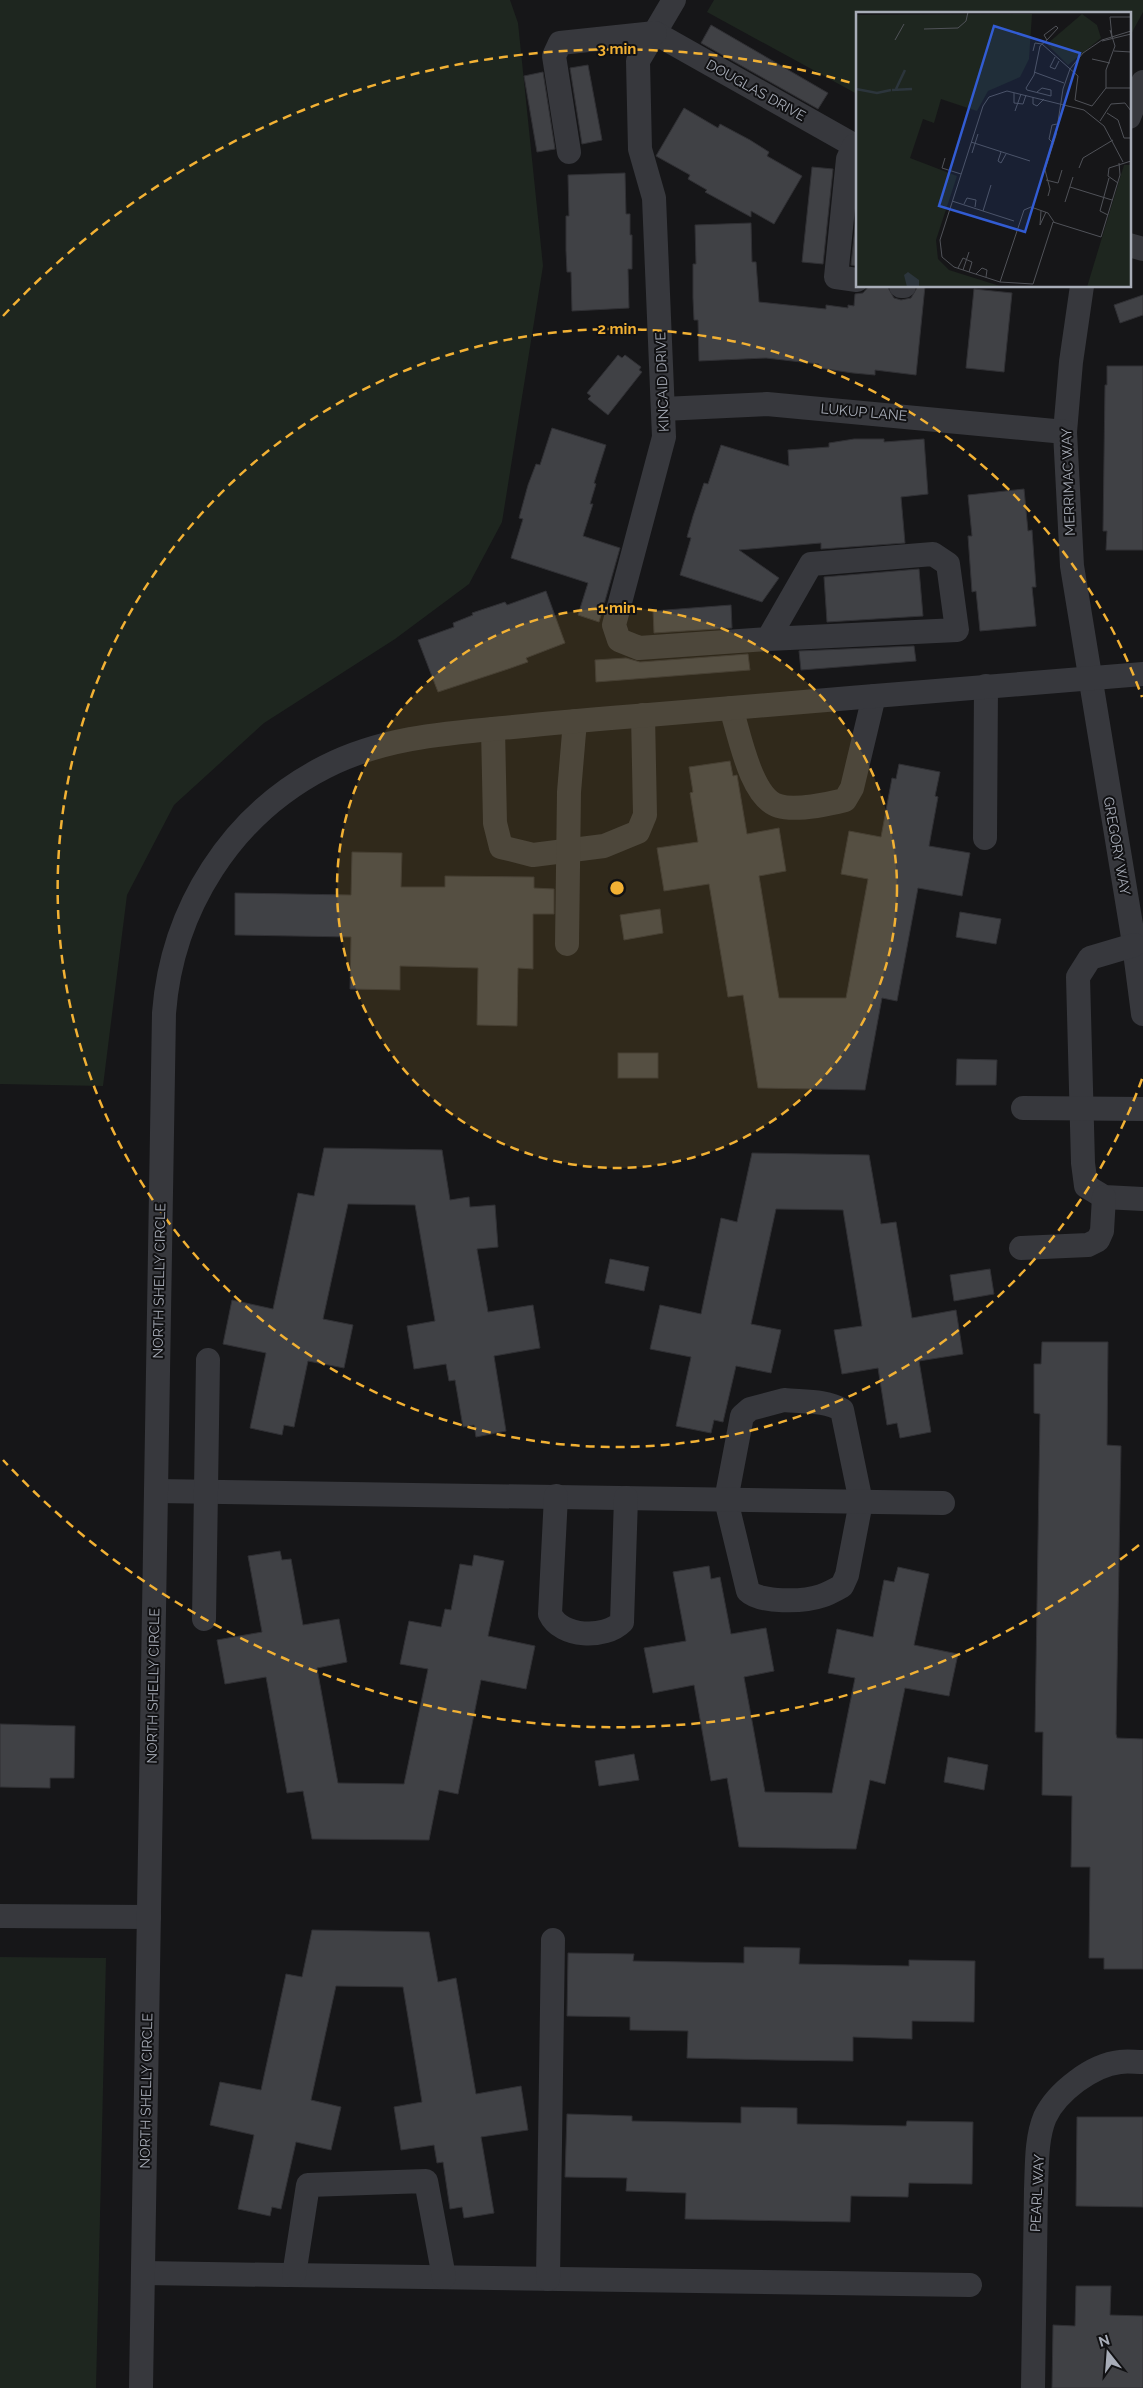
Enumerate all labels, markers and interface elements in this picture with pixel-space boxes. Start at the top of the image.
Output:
inset map [856,12,1130,288]
text: 3 min [598,40,636,58]
street label: DOUGLAS DRIVE [703,56,809,124]
text: 2 min [598,320,636,338]
street label: KINCAID DRIVE [652,332,672,432]
street label: LUKUP LANE [820,400,908,424]
street label: MERRIMAC WAY [1058,428,1078,536]
text: 1 min [598,599,636,617]
street label: GREGORY WAY [1100,795,1134,897]
centre of rings [608,879,626,897]
street label: NORTH SHELLY CIRCLE [150,1203,168,1359]
street label: NORTH SHELLY CIRCLE [144,1608,162,1764]
street label: NORTH SHELLY CIRCLE [137,2013,155,2169]
street label: PEARL WAY [1027,2154,1047,2232]
north arrow [1083,2328,1133,2378]
text: N [1097,2331,1112,2350]

